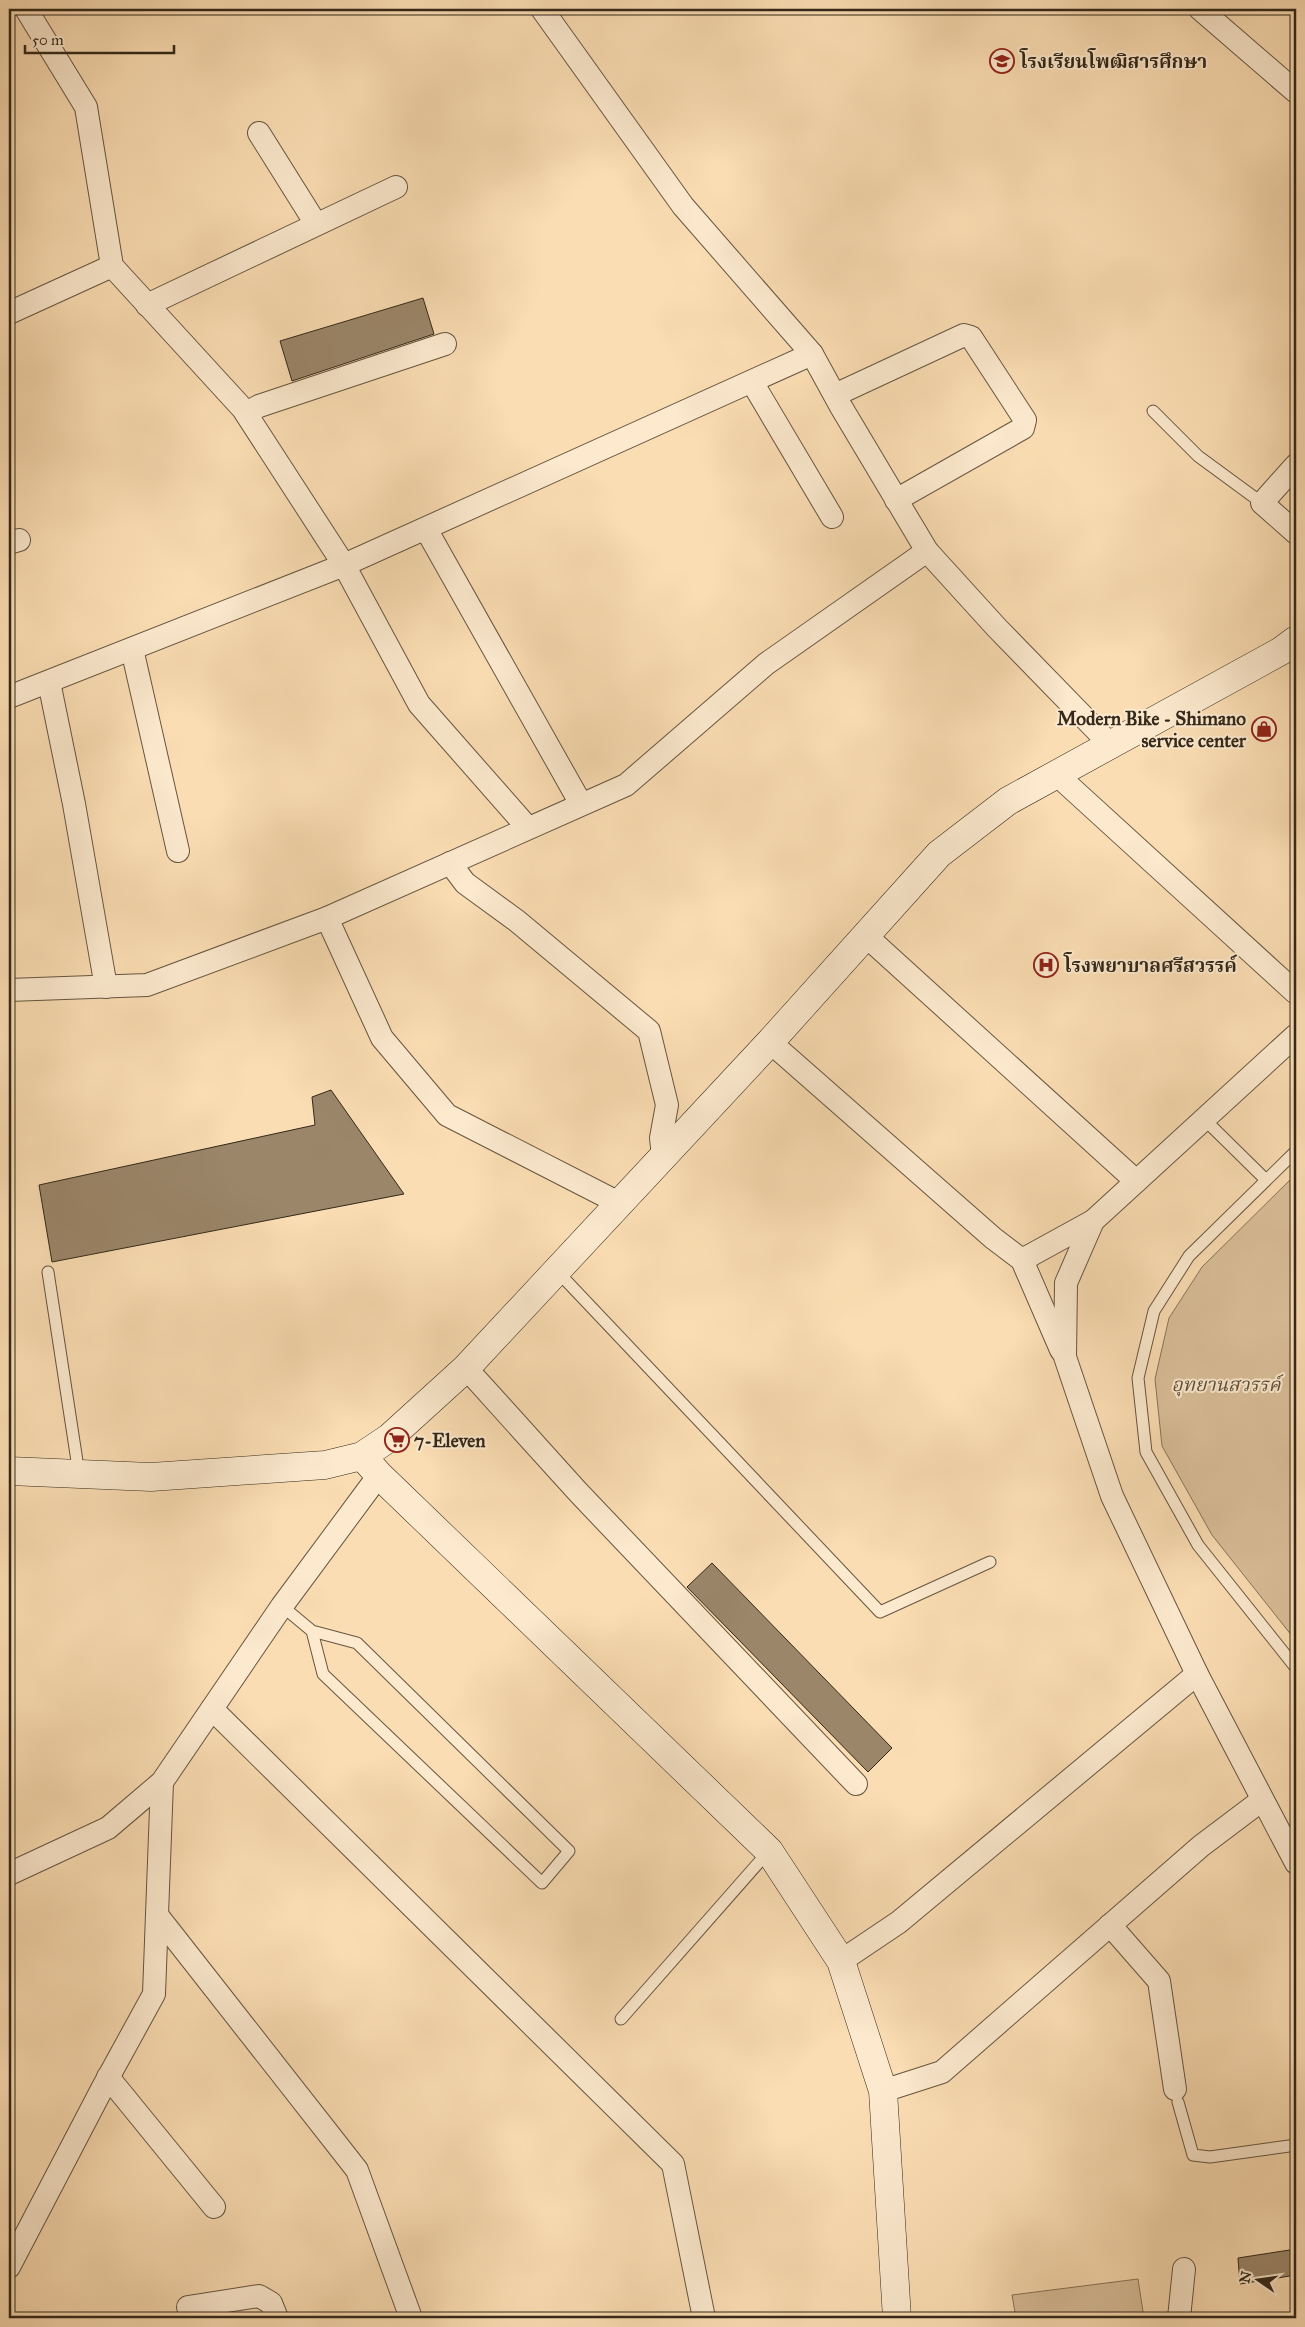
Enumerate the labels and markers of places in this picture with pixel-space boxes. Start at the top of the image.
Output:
school or university icon: โรงเรียนโพฒิสารศึกษา [989,48,1015,74]
place label: โรงเรียนโพฒิสารศึกษา [1019,48,1207,73]
place label: Modern Bike - Shimano service center [1057,707,1247,752]
shop icon: Modern Bike - Shimano service center [1251,716,1277,742]
hospital icon: โรงพยาบาลศรีสวรรค์ [1033,952,1059,978]
place label: โรงพยาบาลศรีสวรรค์ [1063,952,1238,977]
supermarket icon: 7-Eleven [384,1427,410,1453]
place label: 7-Eleven [414,1429,486,1452]

